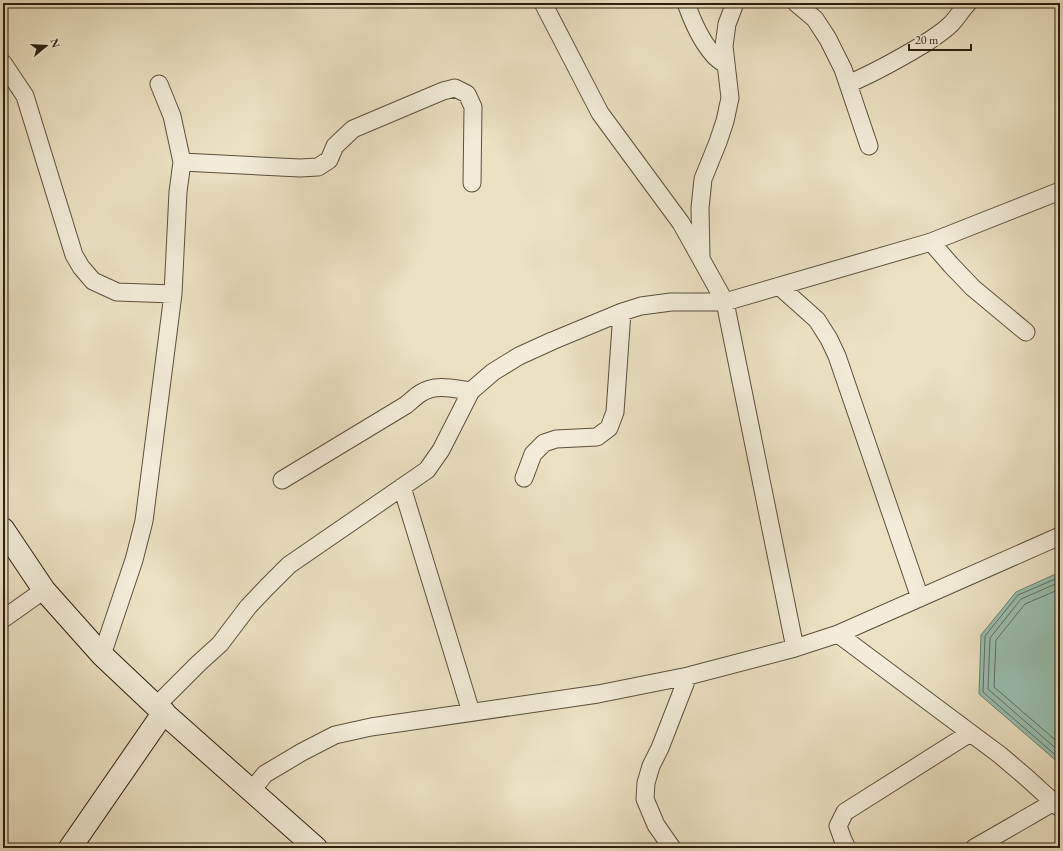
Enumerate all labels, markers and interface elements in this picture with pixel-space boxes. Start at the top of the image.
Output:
north arrow [26,26,66,66]
scale bar [909,26,971,52]
text: 20 m [915,32,939,48]
text: N [47,37,64,49]

